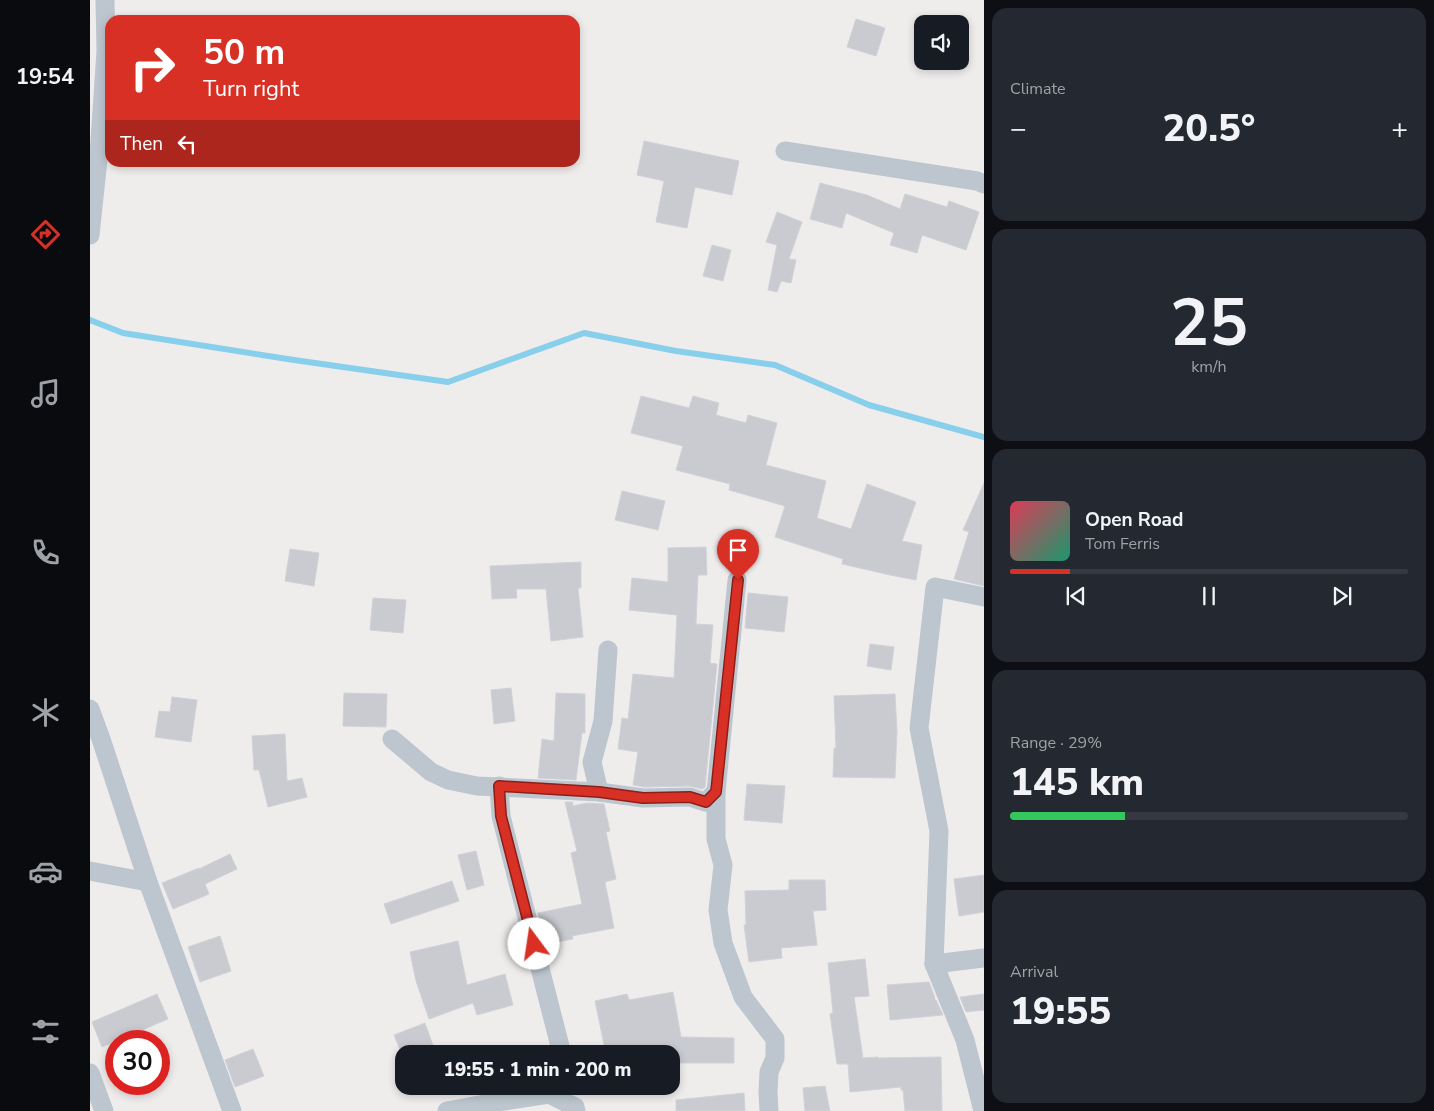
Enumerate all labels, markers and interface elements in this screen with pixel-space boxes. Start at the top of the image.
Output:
map controls [914,15,969,70]
button: sound [914,15,969,70]
text: 50 m [203,29,285,76]
icon: right [120,35,185,100]
text: 19:54 [16,62,74,92]
text: Turn right [203,74,299,104]
text: Climate [1010,78,1065,100]
text: 20.5° [1163,103,1255,154]
text: − [1010,110,1027,148]
text: + [1391,110,1408,148]
icon: left [173,130,201,158]
text: Then [120,131,163,157]
icon: directions [28,217,63,252]
text: 25 [1170,279,1248,368]
text: km/h [1191,356,1227,378]
icon: music [28,376,63,411]
text: Open Road [1085,507,1183,533]
pin [717,529,759,580]
text: Tom Ferris [1085,533,1160,555]
icon: phone [28,535,63,570]
icon: arrive [724,536,752,564]
icon: previous [1062,582,1090,610]
icon: pause [1195,582,1223,610]
icon: next [1328,582,1356,610]
icon: climate [28,695,63,730]
text: Range · 29% [1010,732,1102,754]
text: 145 km [1010,757,1144,808]
icon: car [28,854,63,889]
position arrow [507,917,559,969]
text: Arrival [1010,961,1058,983]
text: 19:55 [1010,986,1111,1037]
icon: filters [28,1014,63,1049]
speed limit sign: 30 [105,1030,170,1095]
text: 19:55 · 1 min · 200 m [444,1057,631,1083]

